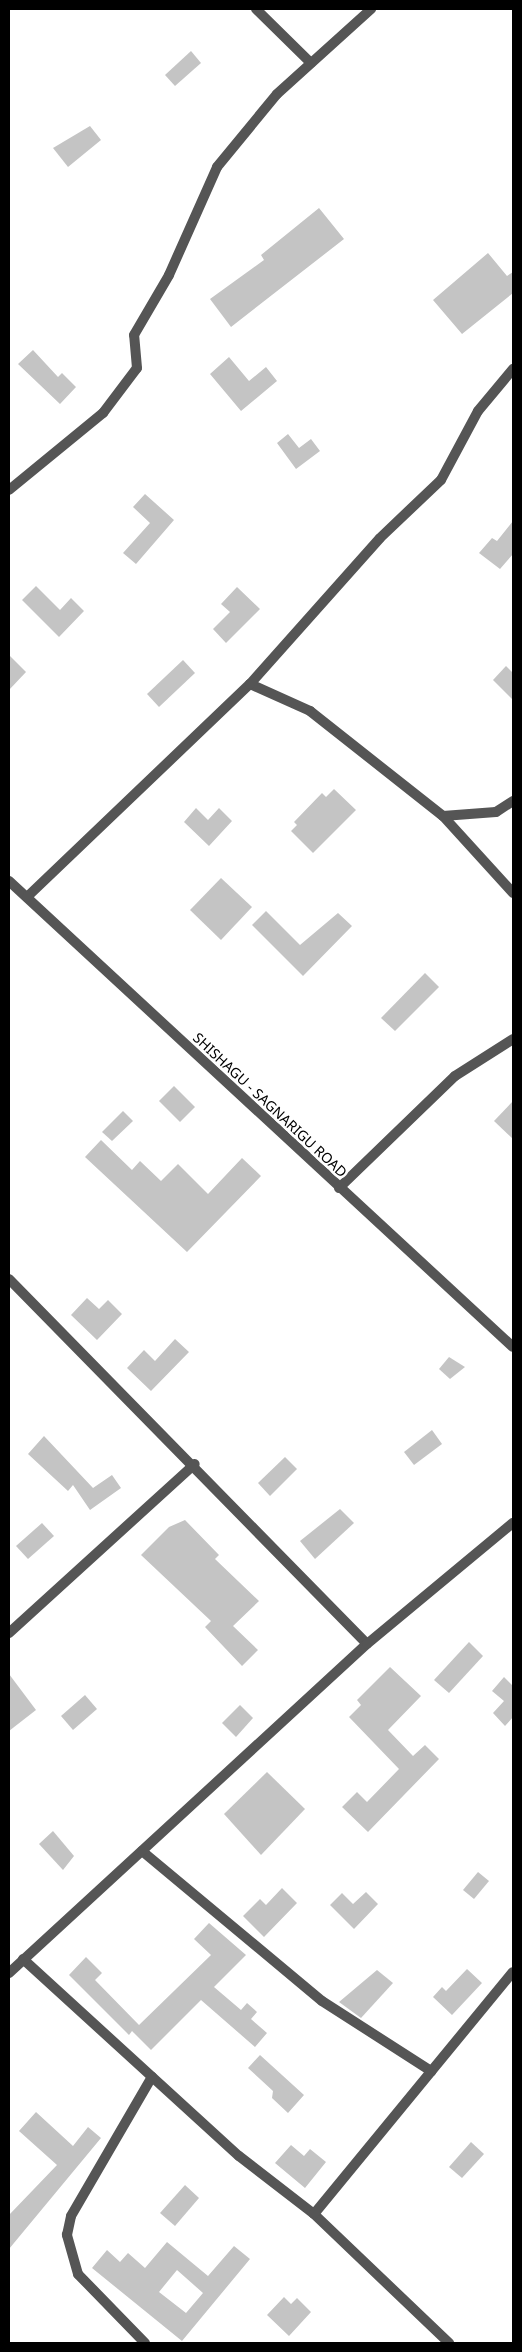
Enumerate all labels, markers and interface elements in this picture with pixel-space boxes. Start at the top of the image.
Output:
street label: SHISHAGU - SAGNARIGU ROAD [190,1029,350,1181]

